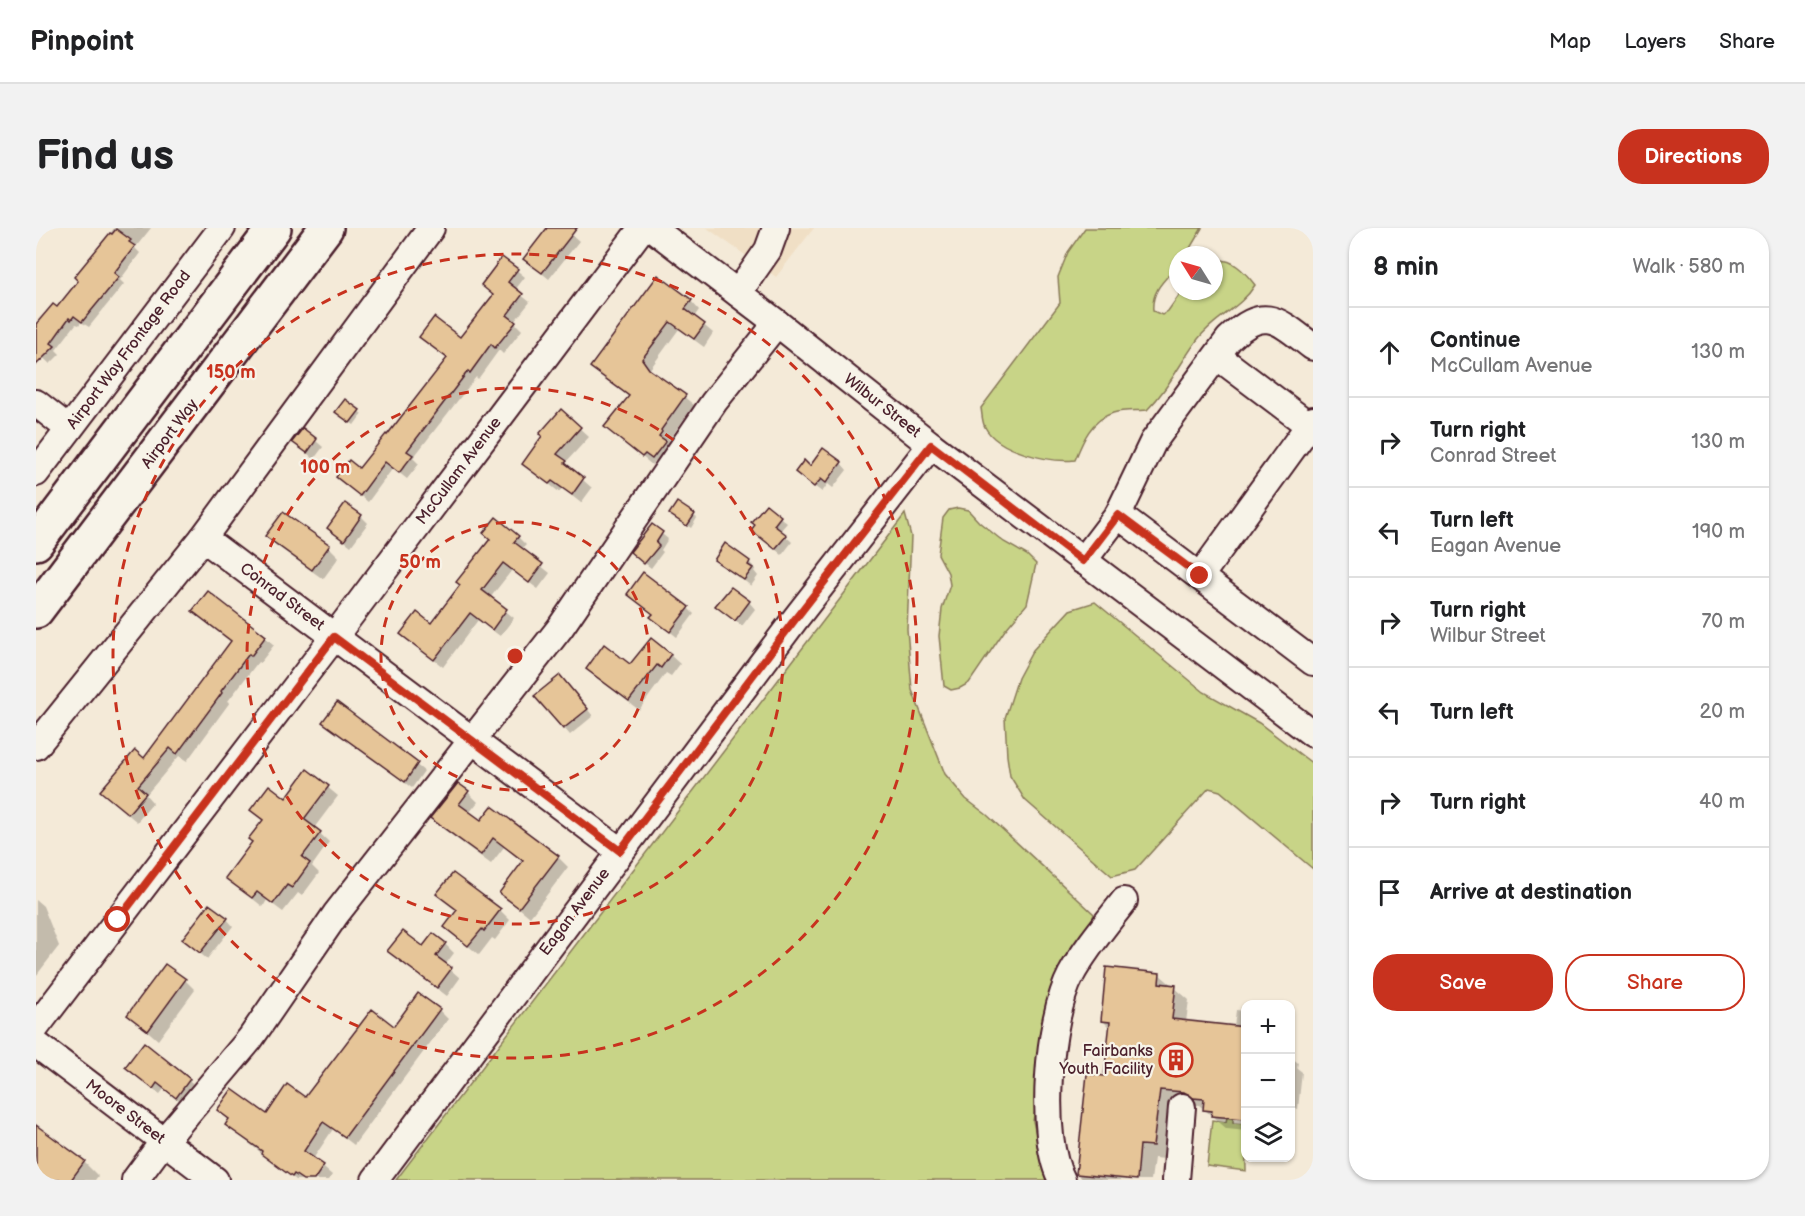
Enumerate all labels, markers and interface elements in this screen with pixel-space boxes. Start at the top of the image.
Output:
text: Pinpoint [30,25,134,58]
text: Map [1549,29,1591,54]
text: Layers [1624,29,1686,54]
text: Share [1719,29,1775,54]
button: Directions [1618,129,1769,184]
text: Find us [36,131,174,182]
north arrow [1169,246,1223,300]
text: 8 min [1373,252,1439,283]
text: Walk · 580 m [1632,255,1745,279]
street label: Airport Way Frontage Road [63,266,195,434]
text: Continue [1430,327,1520,354]
icon: ahead [1373,336,1406,369]
text: 130 m [1691,340,1745,364]
text: McCullam Avenue [1430,354,1592,378]
text: 150 m [206,362,256,383]
street label: Wilbur Street [840,370,924,442]
street label: Airport Way [137,395,203,473]
street label: McCullam Avenue [412,413,506,529]
text: Turn right [1430,417,1526,444]
icon: right [1373,426,1406,459]
text: 130 m [1691,430,1745,454]
text: Conrad Street [1430,444,1556,468]
text: 100 m [300,457,350,478]
text: Turn left [1430,507,1514,534]
icon: left [1373,516,1406,549]
text: 190 m [1692,520,1745,544]
text: Eagan Avenue [1430,534,1561,558]
text: 50 m [399,552,441,573]
street label: Conrad Street [236,559,328,635]
route end [1186,562,1212,588]
text: Turn right [1430,597,1526,624]
icon: right [1373,606,1406,639]
text: 70 m [1701,610,1745,634]
text: Wilbur Street [1430,624,1546,648]
centre of rings [505,646,525,666]
icon: left [1373,696,1406,729]
text: Turn left [1430,699,1514,726]
text: 20 m [1700,700,1745,724]
icon: right [1373,786,1406,819]
text: Turn right [1430,789,1526,816]
text: 40 m [1699,790,1745,814]
street label: Eagan Avenue [536,864,614,960]
icon: arrive [1373,876,1406,909]
text: Arrive at destination [1430,879,1632,906]
route start [104,906,130,932]
button: Save [1373,954,1553,1011]
button: Share [1565,954,1745,1011]
map controls [1241,1000,1295,1162]
button: + [1241,1000,1295,1054]
place label: Fairbanks Youth Facility [1058,1042,1154,1079]
building icon: Fairbanks Youth Facility [1158,1042,1194,1078]
button: − [1241,1054,1295,1108]
street label: Moore Street [81,1076,169,1148]
button: layers [1241,1108,1295,1162]

